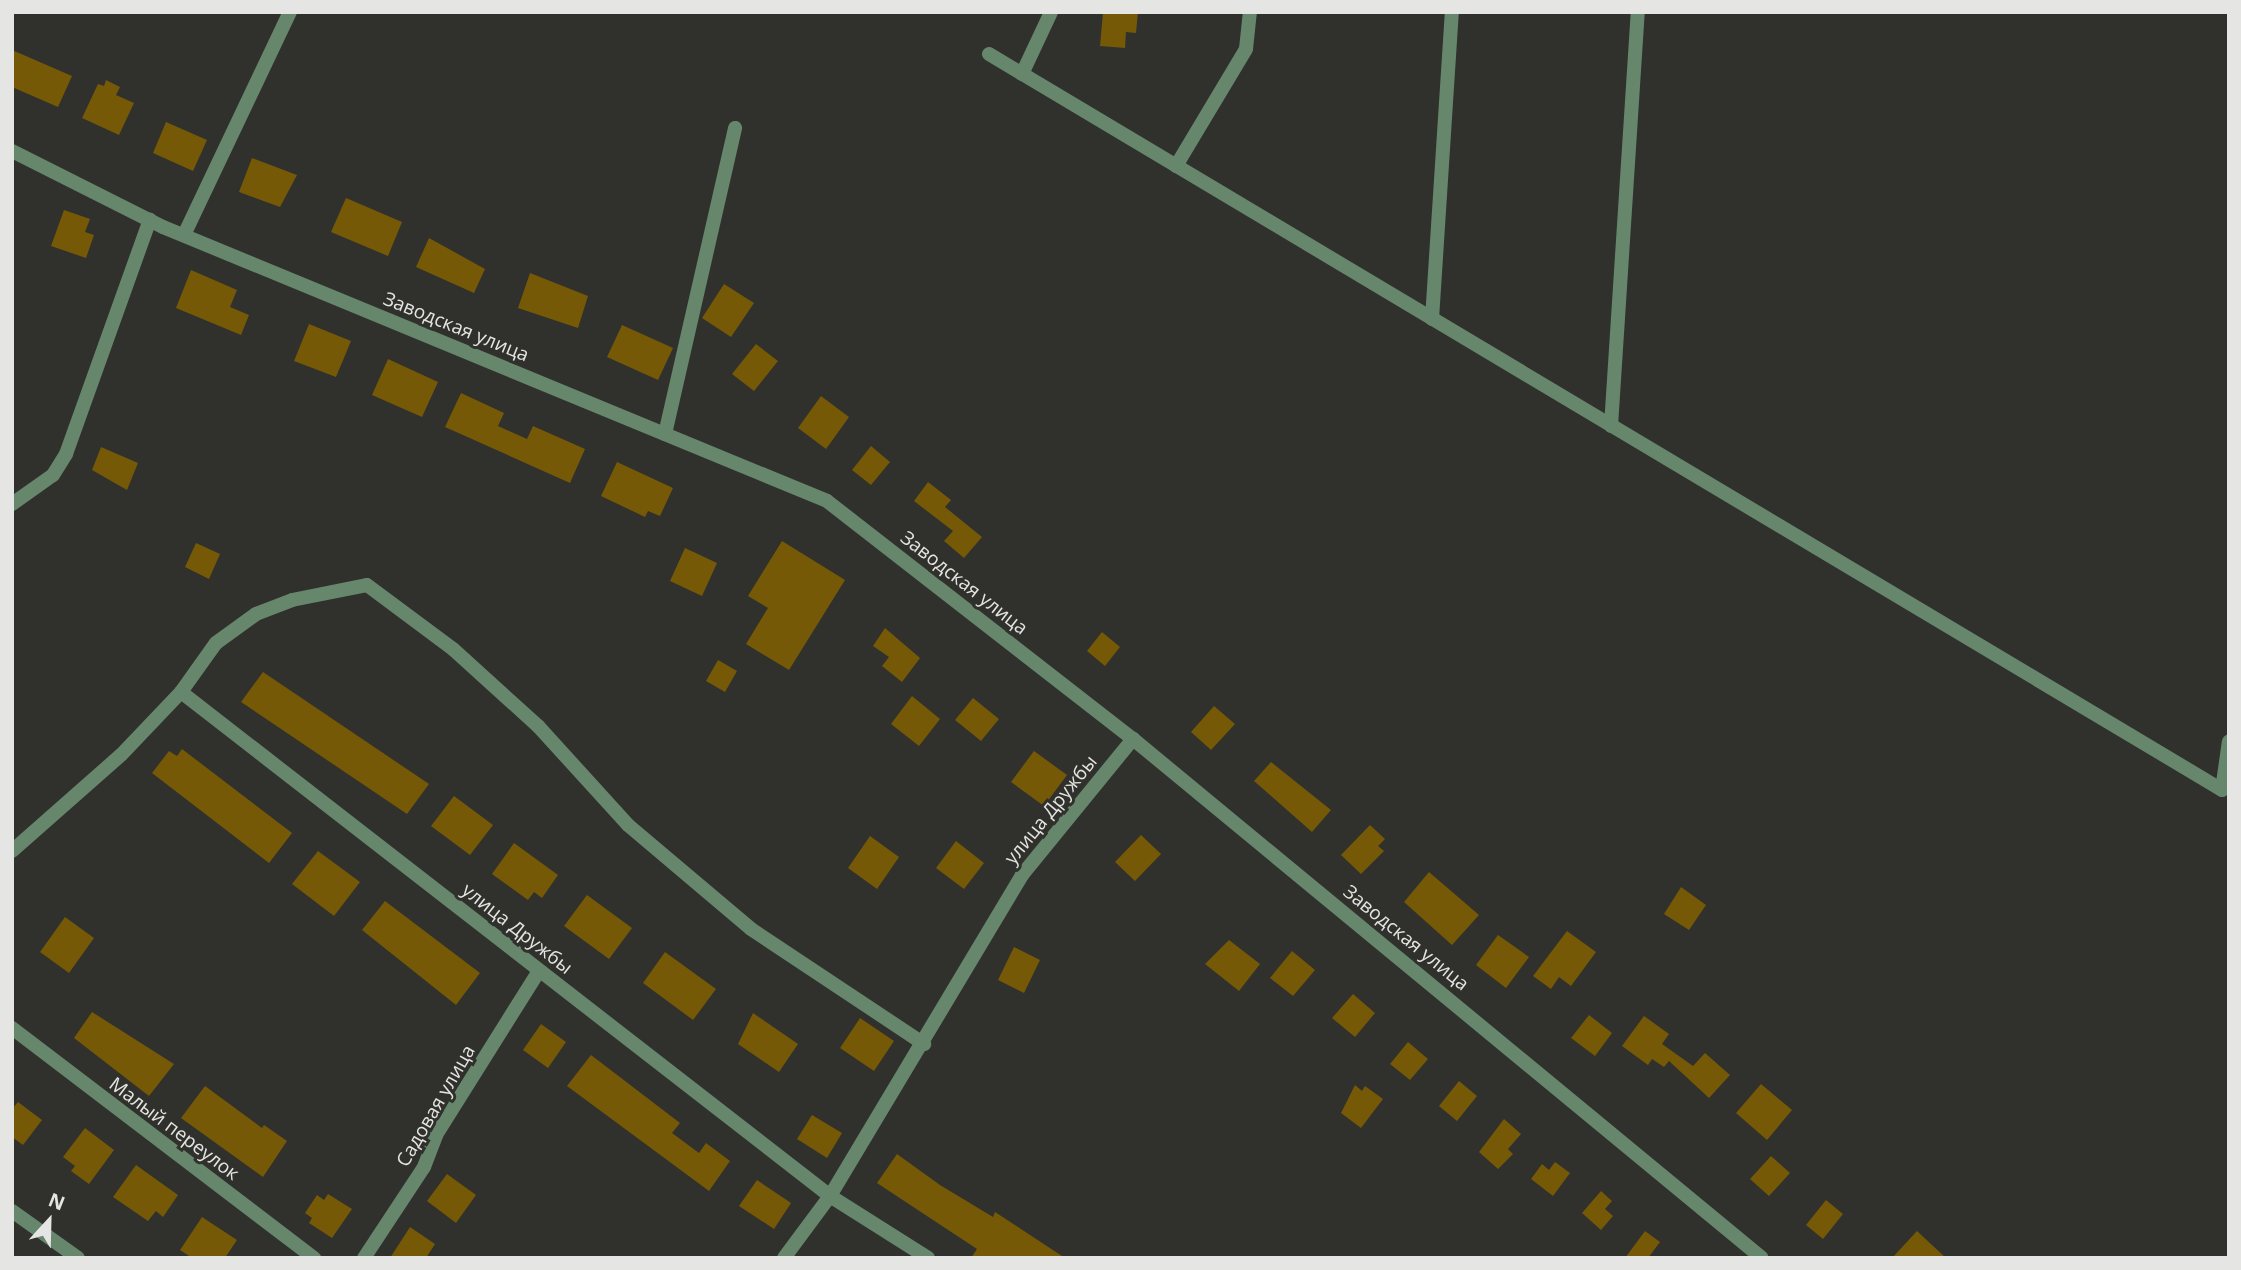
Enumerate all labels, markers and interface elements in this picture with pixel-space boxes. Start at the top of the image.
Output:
street label: Заводская улица [380,287,532,367]
street label: Заводская улица [896,526,1032,640]
street label: улица Дружбы [1000,751,1102,869]
street label: улица Дружбы [457,879,577,979]
street label: Заводская улица [1339,880,1473,996]
street label: Садовая улица [392,1041,480,1171]
street label: Малый переулок [105,1073,243,1185]
north arrow [14,1186,84,1256]
text: N [45,1187,69,1216]

